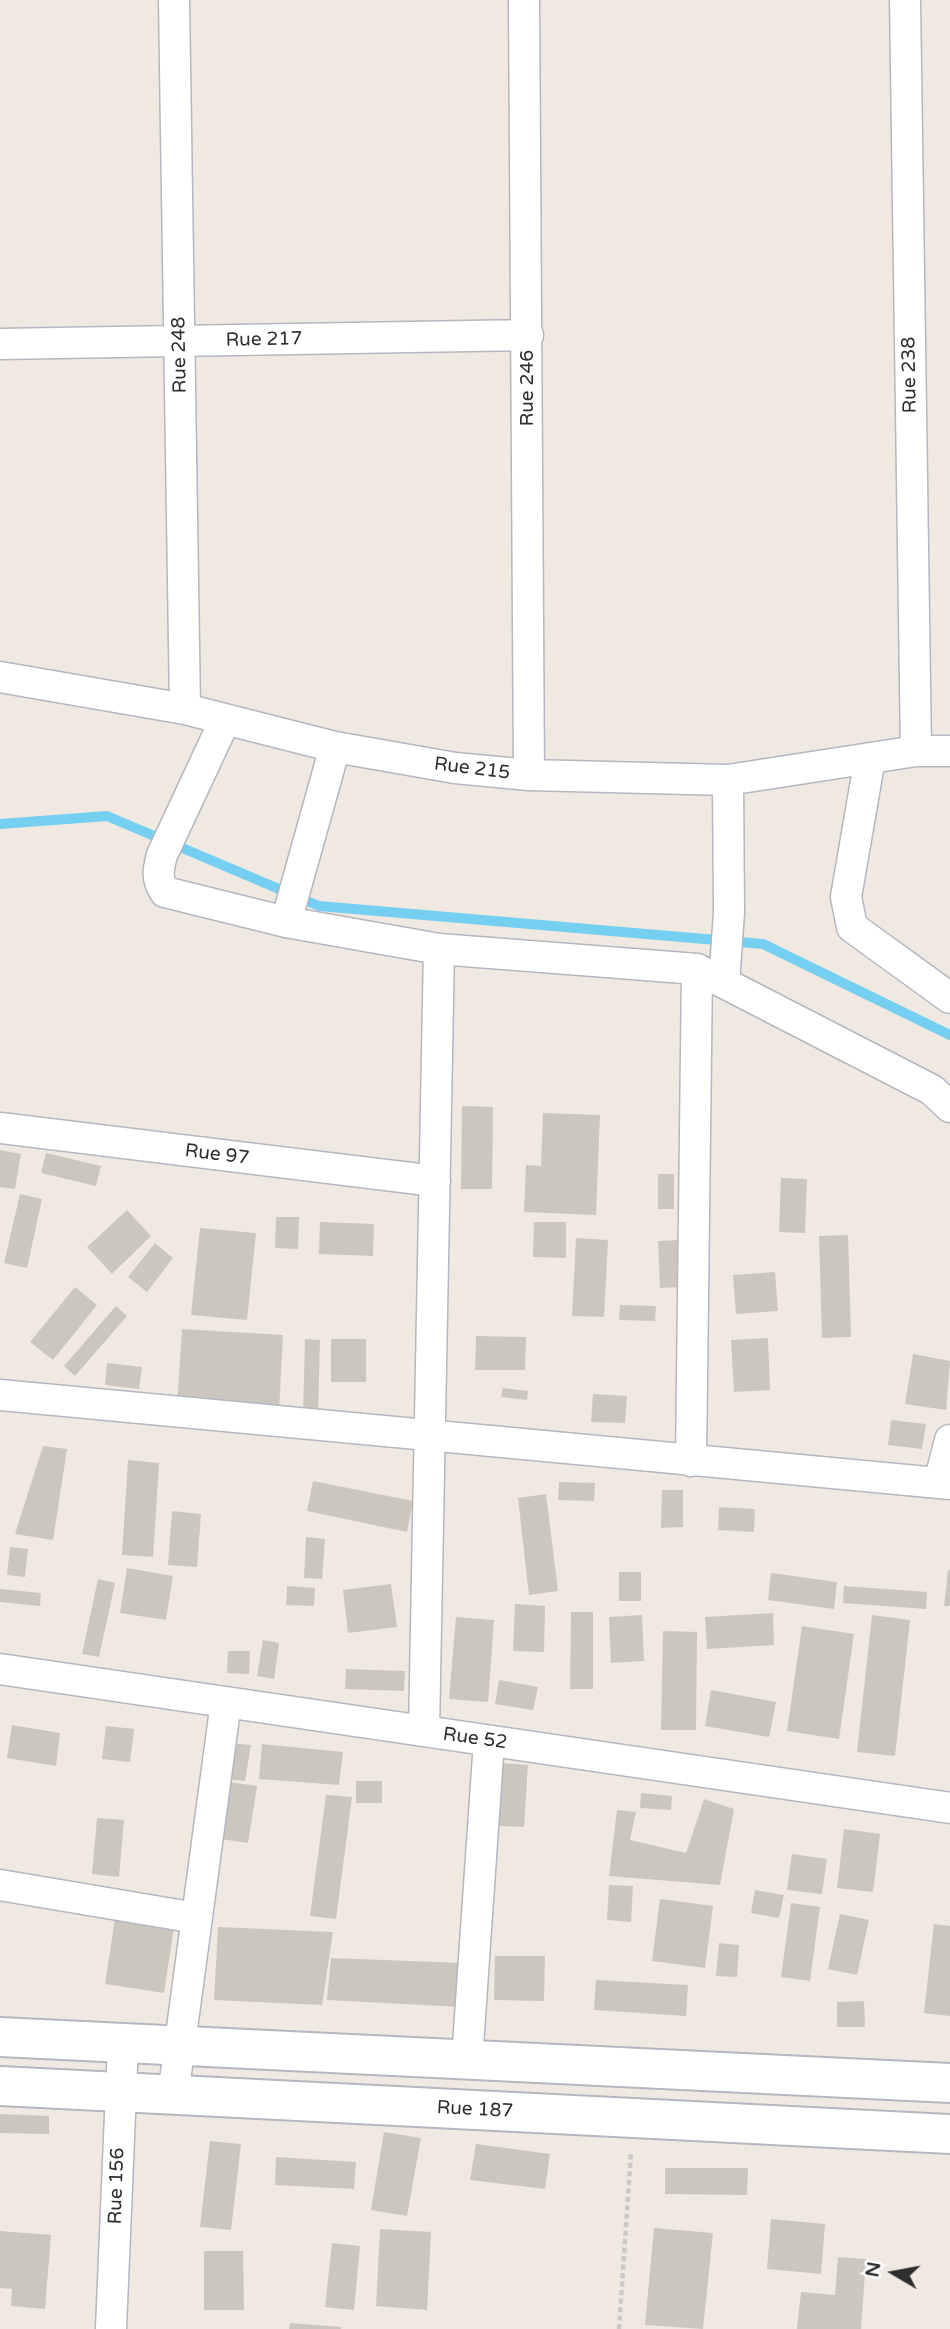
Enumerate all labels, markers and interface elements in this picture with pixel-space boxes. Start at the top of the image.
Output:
street label: Rue 248 [168,317,192,393]
street label: Rue 217 [226,328,302,352]
street label: Rue 238 [898,337,922,413]
street label: Rue 246 [517,350,539,426]
street label: Rue 215 [433,753,511,785]
street label: Rue 97 [184,1140,250,1170]
street label: Rue 52 [441,1723,509,1755]
street label: Rue 187 [436,2097,514,2123]
street label: Rue 156 [104,2147,130,2225]
north arrow [859,2238,929,2308]
text: N [861,2260,885,2279]

